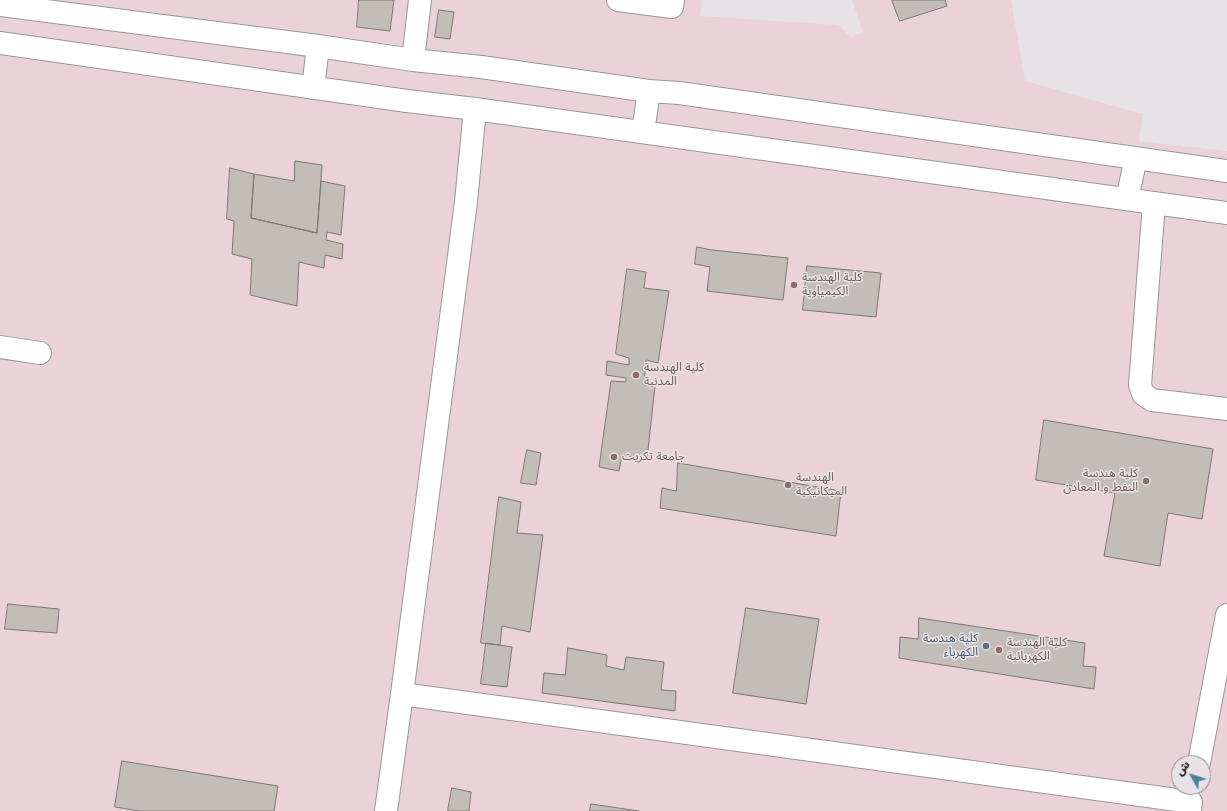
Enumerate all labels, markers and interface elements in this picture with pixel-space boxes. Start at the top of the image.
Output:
place label: كلية الهندسة الكيمياوية [802,271,862,299]
marker: كلية الهندسة الكيمياوية [789,280,799,290]
place label: كلية الهندسة المدنية [644,361,704,389]
marker: كلية الهندسة المدنية [631,370,641,380]
place label: جامعة تكريت [622,450,685,464]
marker: جامعة تكريت [609,452,619,462]
place label: كلية هندسة النفط و المعادن [1063,467,1138,495]
place label: الهندسة الميكانيكية [796,471,847,499]
marker: كلية هندسة النفط و المعادن [1141,476,1151,486]
marker: الهندسة الميكانيكية [783,480,793,490]
place label: كلية هندسة الكهرباء [923,632,978,660]
place label: كلية الهندسة الكهربائية [1007,636,1067,664]
marker: كلية هندسة الكهرباء [981,641,991,651]
marker: كلية الهندسة الكهربائية [994,645,1004,655]
north arrow [1171,755,1211,795]
text: ش [1172,758,1193,778]

